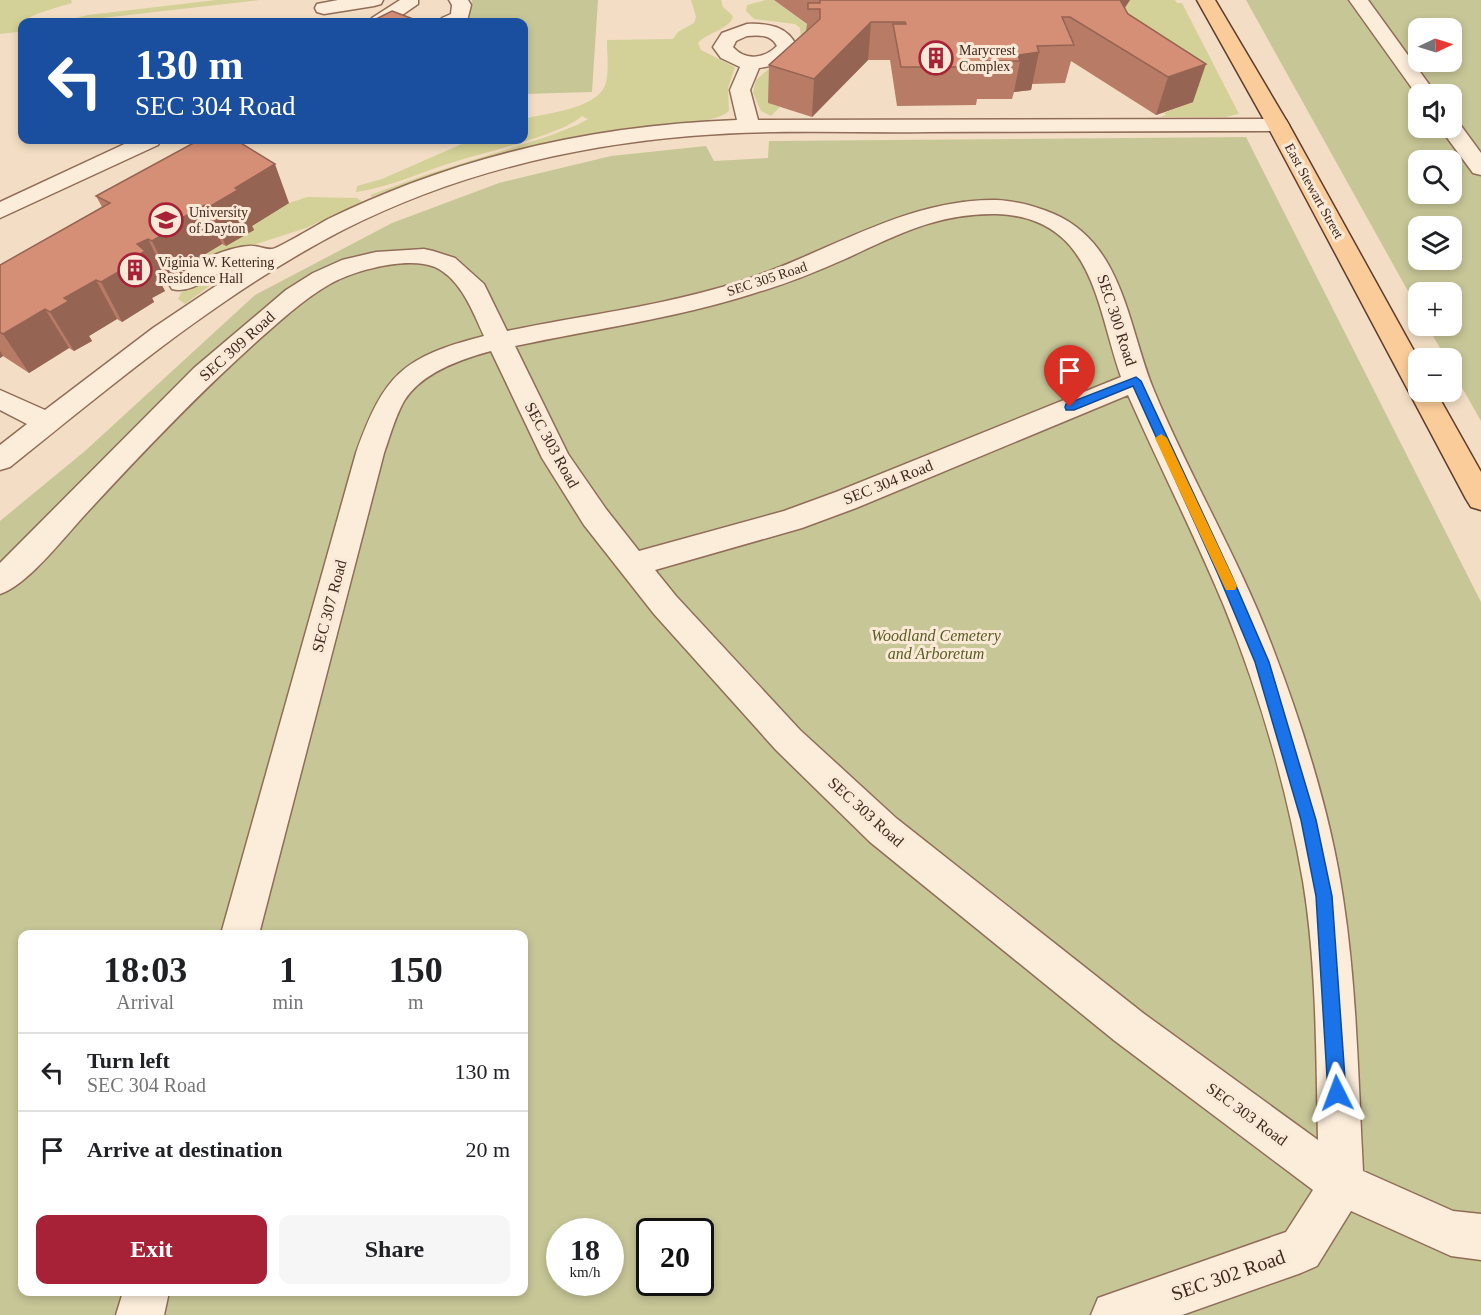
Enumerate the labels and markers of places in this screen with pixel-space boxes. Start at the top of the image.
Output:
building icon: Marycrest Complex [918,40,954,76]
place label: Marycrest Complex [959,43,1016,74]
school or university icon: University of Dayton [148,202,184,238]
place label: University of Dayton [189,205,248,236]
building icon: Viginia W. Kettering Residence Hall [117,252,153,288]
place label: Viginia W. Kettering Residence Hall [158,255,274,286]
pin [1044,345,1095,407]

